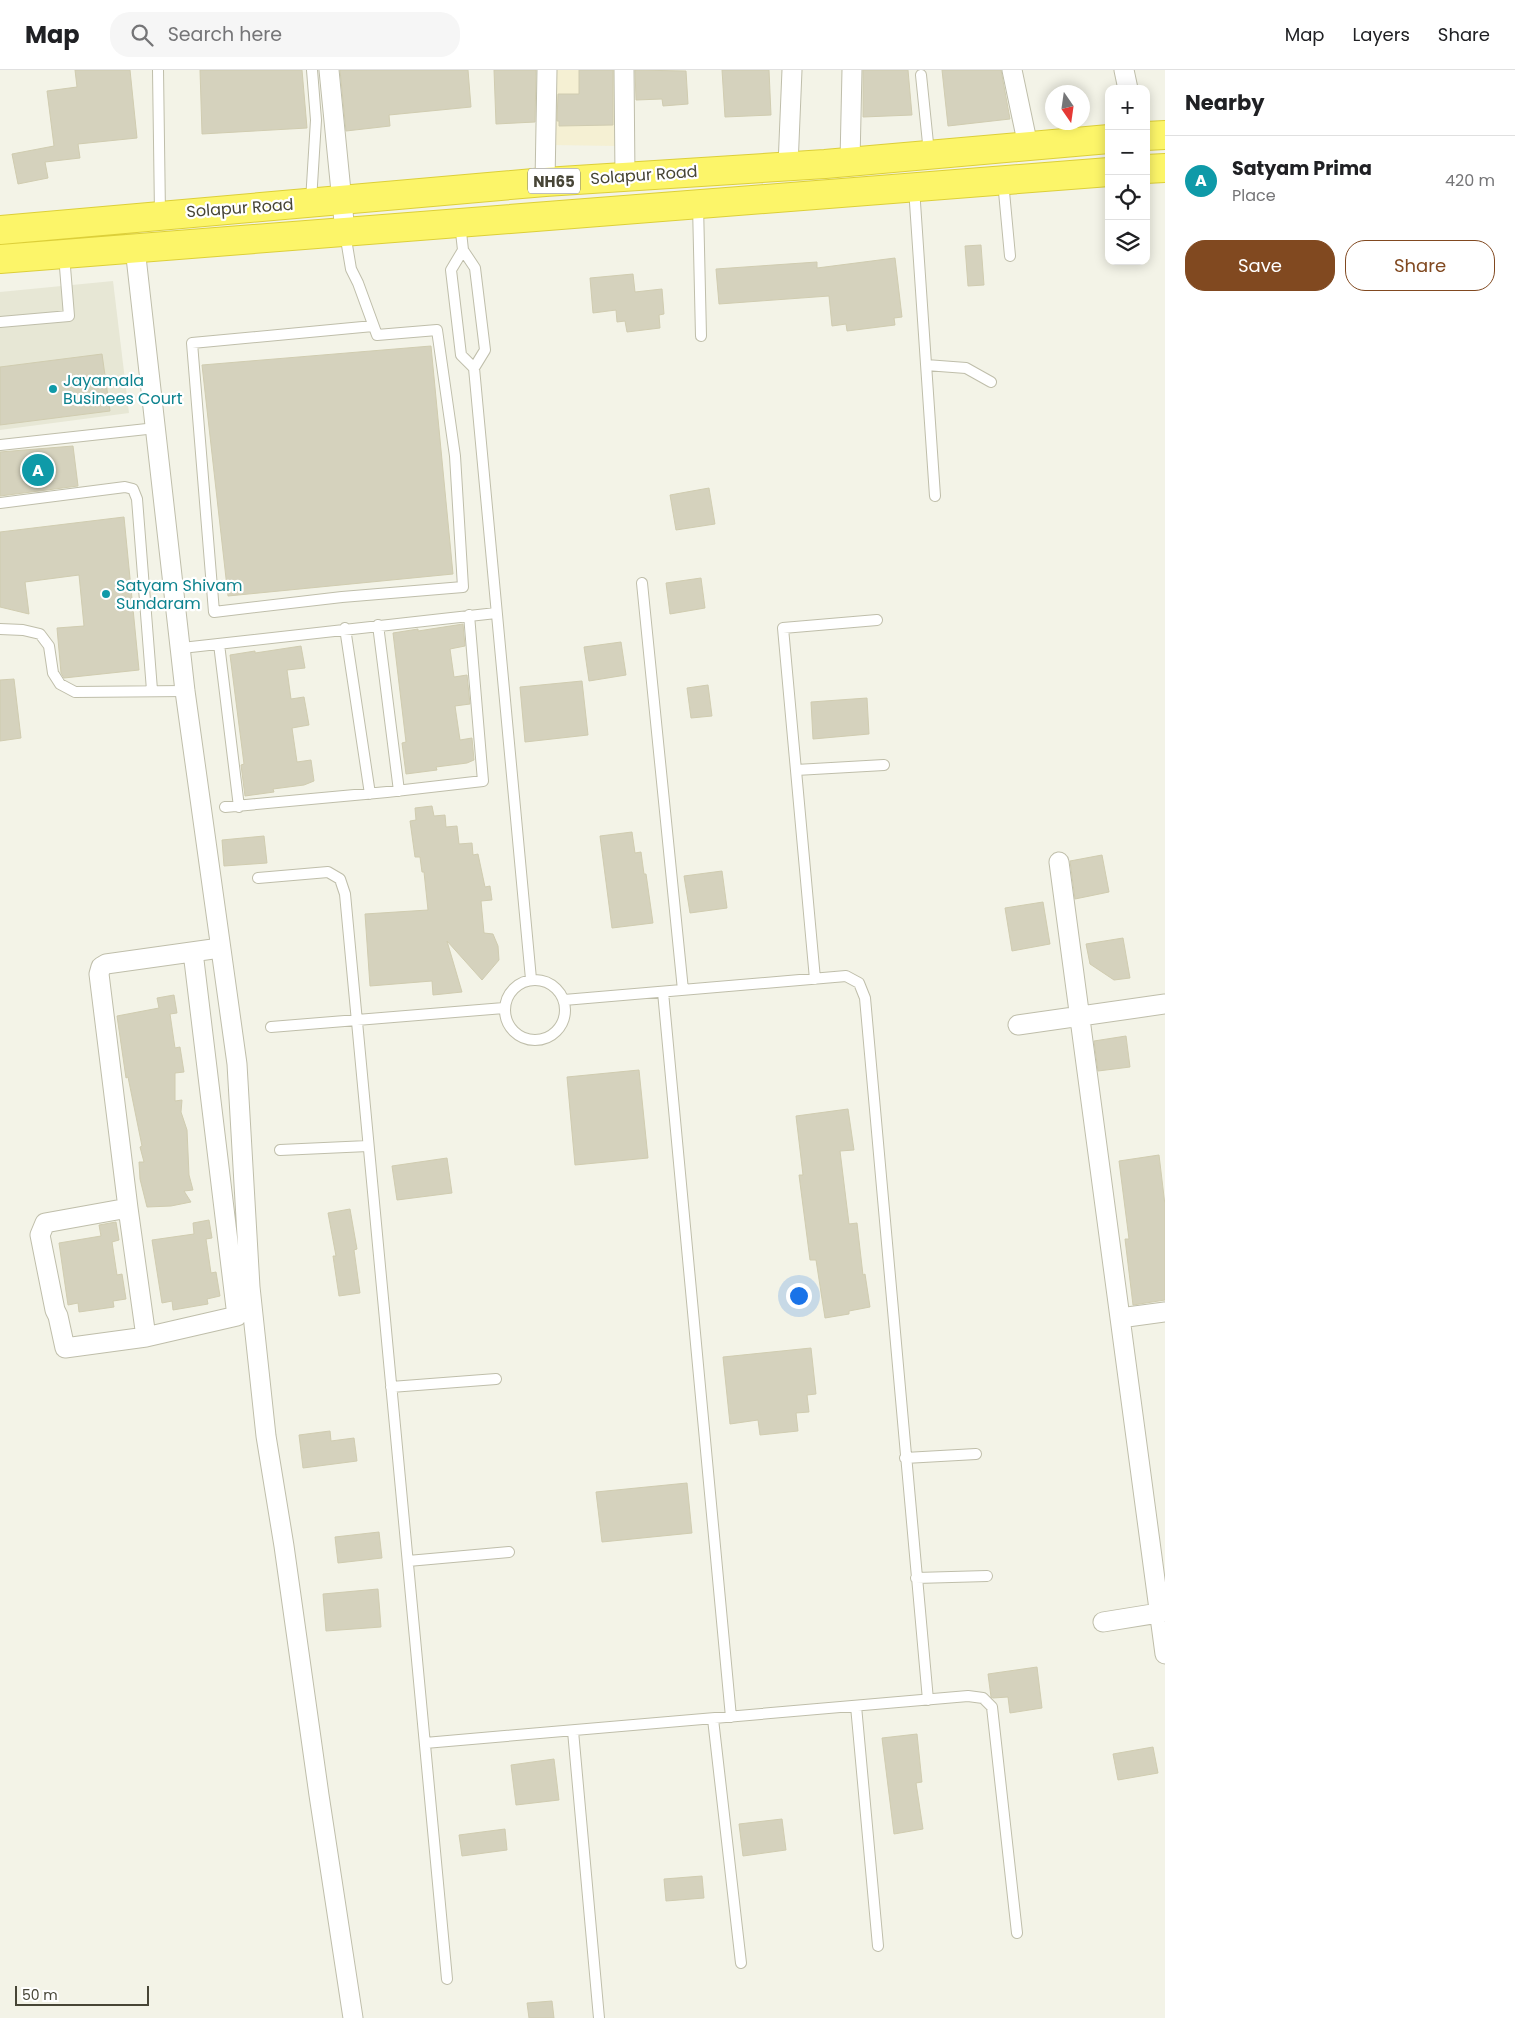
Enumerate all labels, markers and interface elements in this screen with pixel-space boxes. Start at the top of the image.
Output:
search box [110,12,460,57]
text: Map [25,18,80,51]
icon: search [128,21,156,49]
text: Search here [168,21,282,48]
text: Map [1285,22,1325,47]
text: Layers [1353,22,1410,47]
text: Share [1438,22,1490,47]
north arrow [1045,85,1090,130]
map controls [1105,85,1150,265]
button: + [1105,85,1150,130]
text: Nearby [1185,88,1265,117]
button: − [1105,130,1150,175]
text: Satyam Prima [1232,155,1372,182]
street label: Solapur Road [590,160,698,190]
road number: NH65 [528,168,580,194]
text: A [1195,169,1207,192]
text: 420 m [1445,169,1495,192]
button: locate [1105,175,1150,220]
text: Place [1232,184,1276,207]
street label: Solapur Road [186,193,294,223]
button: layers [1105,220,1150,265]
button: Save [1185,240,1335,291]
button: Share [1345,240,1495,291]
place label: Jayamala Businees Court [63,369,183,410]
marker: Jayamala Businees Court [47,383,59,395]
pin: A [22,451,54,489]
place label: Satyam Shivam Sundaram [116,574,242,615]
marker: Satyam Shivam Sundaram [100,588,112,600]
your location [786,1283,812,1309]
scale bar [15,1983,149,2006]
text: 50 m [22,1985,58,2005]

